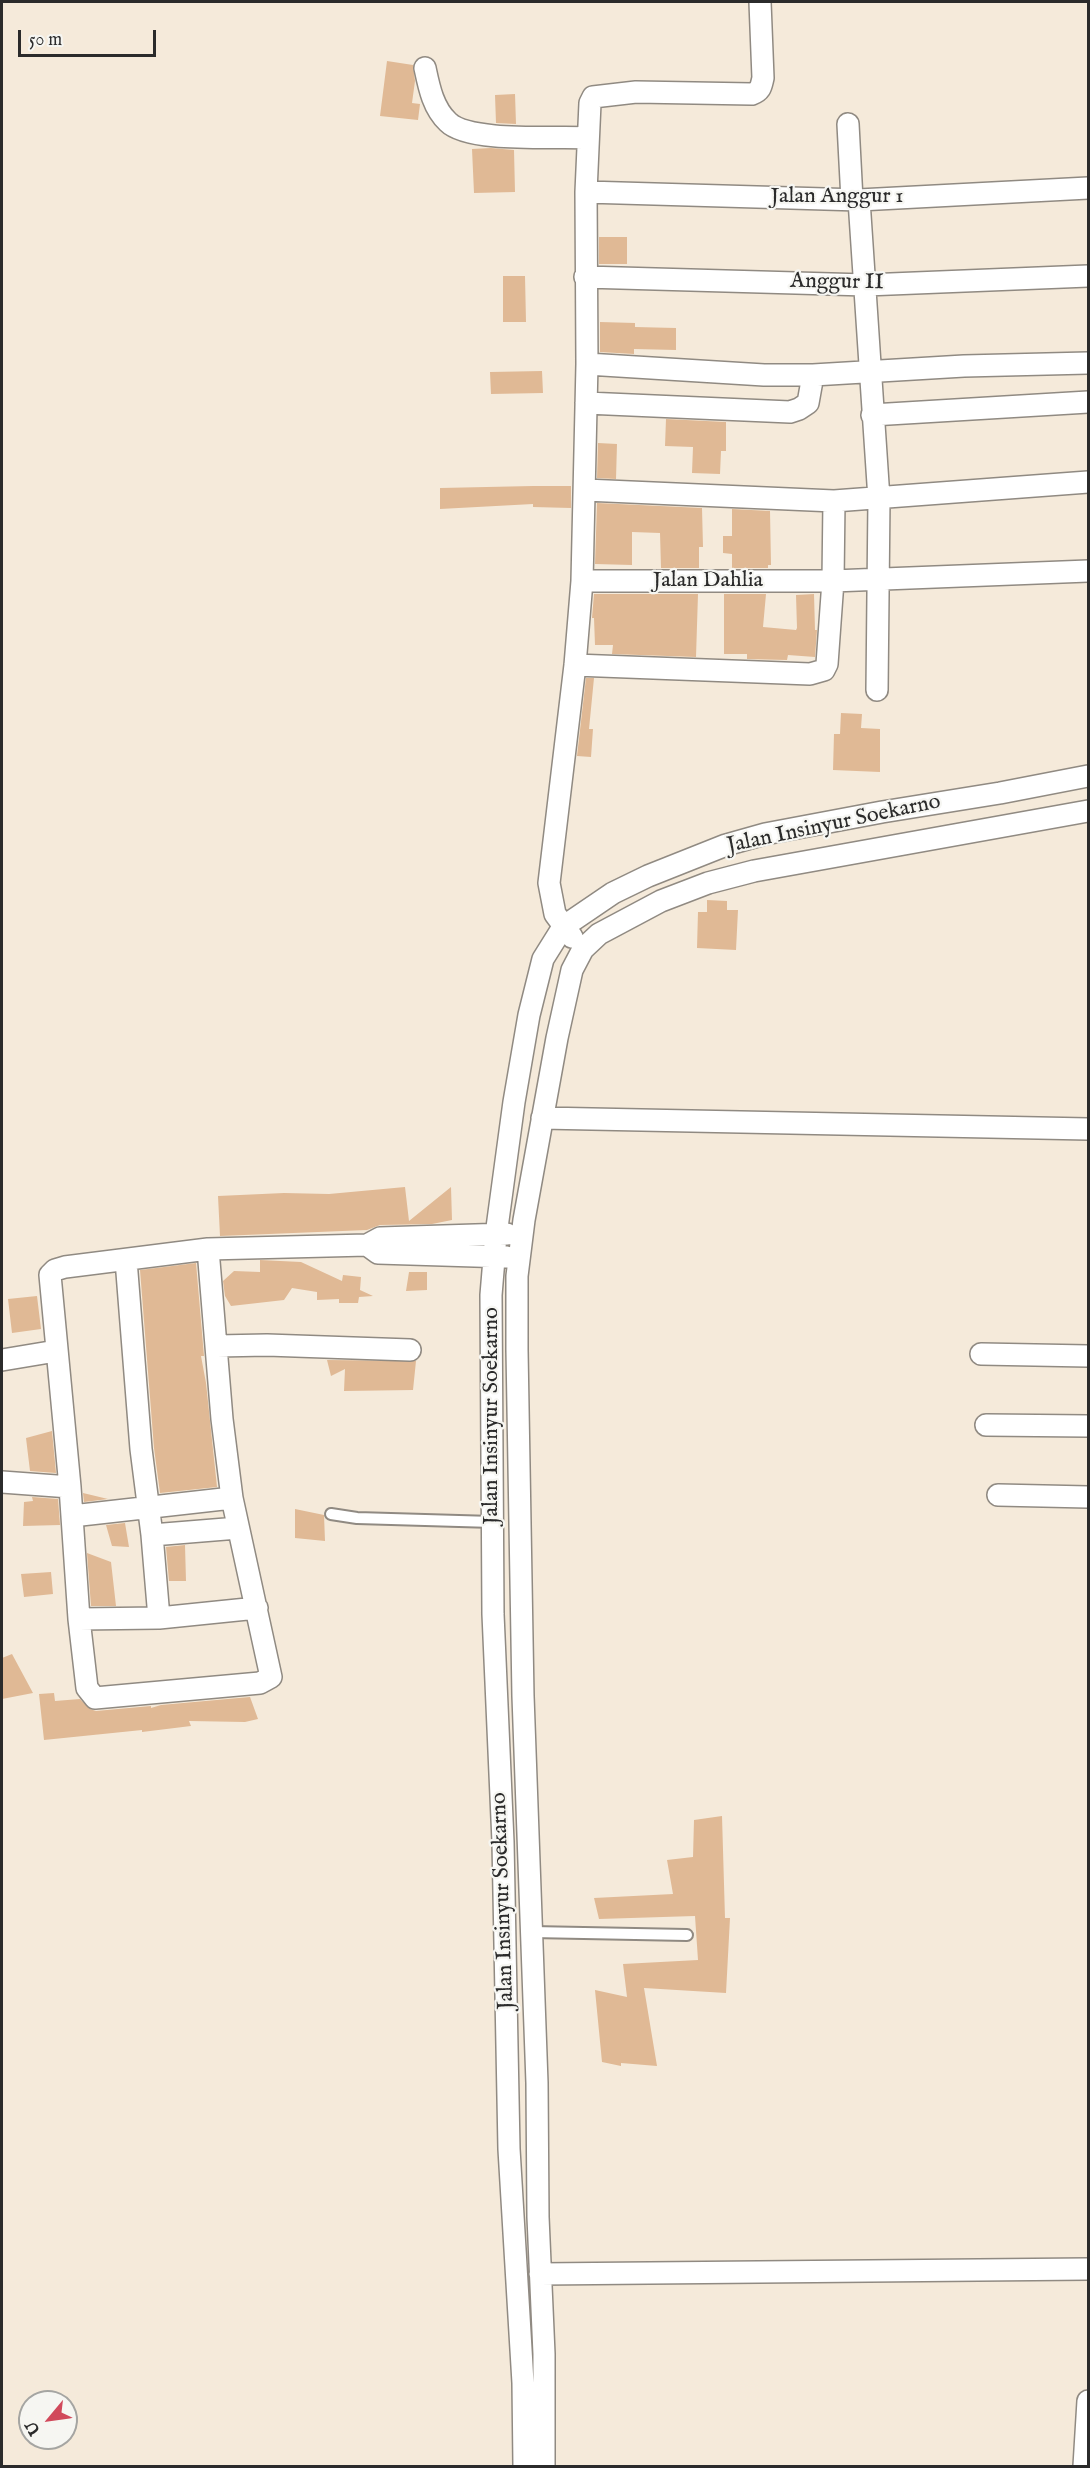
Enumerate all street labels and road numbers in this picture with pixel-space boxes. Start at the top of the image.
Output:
street label: Jalan Anggur 1 [771,184,903,210]
street label: Anggur II [790,269,884,297]
street label: Jalan Dahlia [653,568,763,594]
street label: Jalan Insinyur Soekarno [725,789,943,861]
street label: Jalan Insinyur Soekarno [479,1307,505,1525]
street label: Jalan Insinyur Soekarno [487,1792,521,2010]

